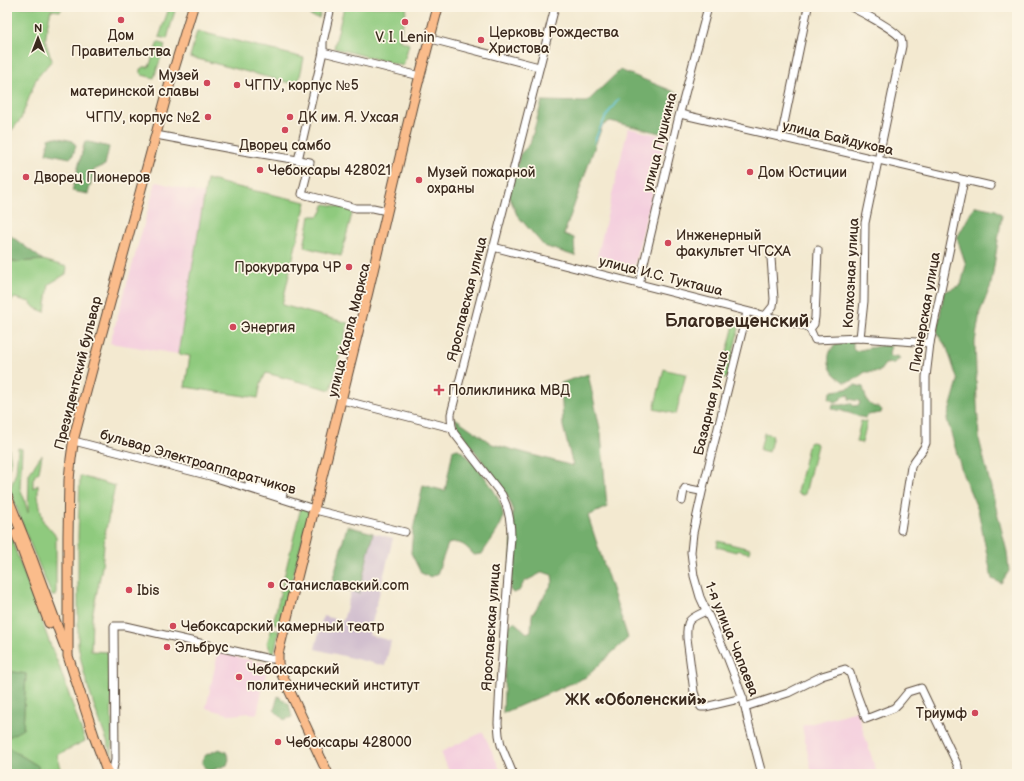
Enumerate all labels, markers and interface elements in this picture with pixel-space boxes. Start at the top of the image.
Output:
marker: Дом Правительства [116,15,126,25]
marker: V. I. Lenin [400,17,410,27]
north arrow [18,18,58,58]
text: N [34,22,42,35]
place label: Церковь Рождества Христова [489,24,620,57]
place label: Дом Правительства [71,27,172,60]
place label: V. I. Lenin [375,29,435,46]
marker: Церковь Рождества Христова [476,35,486,45]
place label: Музей материнской славы [70,67,199,100]
place label: ЧГПУ, корпус №5 [245,77,359,94]
marker: Музей материнской славы [202,78,212,88]
marker: ЧГПУ, корпус №5 [232,80,242,90]
street label: улица Пушкина [639,90,681,193]
place label: ЧГПУ, корпус №2 [86,109,201,126]
place label: ДК им. Я. Ухсая [298,109,399,126]
marker: ЧГПУ, корпус №2 [203,112,213,122]
marker: ДК им. Я. Ухсая [285,112,295,122]
street label: улица Байдукова [781,117,896,159]
marker: Дворец самбо [280,125,290,135]
place label: Дворец самбо [239,137,331,154]
place label: Чебоксары 428021 [268,162,391,179]
place label: Музей пожарной охраны [427,164,536,197]
place label: Дом Юстиции [758,164,847,181]
marker: Чебоксары 428021 [255,165,265,175]
marker: Дом Юстиции [745,167,755,177]
place label: Дворец Пионеров [34,169,151,186]
marker: Дворец Пионеров [21,172,31,182]
marker: Музей пожарной охраны [414,175,424,185]
street label: Колхозная улица [840,217,862,329]
place label: Инженерный факультет ЧГСХА [676,227,791,260]
street label: Ярославская улица [443,234,491,363]
marker: Инженерный факультет ЧГСХА [663,238,673,248]
street label: Пионерская улица [906,250,944,373]
street label: улица И.С. Тукташа [597,252,725,300]
place label: Прокуратура ЧР [234,259,341,276]
street label: улица Карла Маркса [324,260,374,399]
marker: Прокуратура ЧР [344,262,354,272]
street label: Президентский бульвар [51,294,105,452]
district label: Благовещенский [665,311,809,332]
place label: Энергия [241,319,295,336]
marker: Энергия [228,322,238,332]
street label: Базарная улица [690,348,732,457]
place label: Поликлиника МВД [448,382,570,399]
marker: Поликлиника МВД [433,384,445,396]
street label: бульвар Электроаппаратчиков [98,426,299,498]
street label: Ярославская улица [478,562,504,691]
place label: Станиславский.com [279,577,409,594]
street label: 1-я улица Чапаева [701,579,763,699]
marker: Станиславский.com [266,580,276,590]
place label: Ibis [137,582,159,599]
marker: Ibis [124,585,134,595]
place label: Чебоксарский камерный театр [181,618,385,635]
marker: Чебоксарский камерный театр [168,621,178,631]
place label: Эльбрус [175,639,228,656]
marker: Эльбрус [162,642,172,652]
place label: Чебоксарский политехнический институт [247,661,420,694]
marker: Чебоксарский политехнический институт [234,672,244,682]
district label: ЖК «Оболенский» [565,691,707,710]
place label: Триумф [916,705,967,722]
marker: Триумф [970,708,980,718]
place label: Чебоксары 428000 [286,734,412,751]
marker: Чебоксары 428000 [273,737,283,747]

